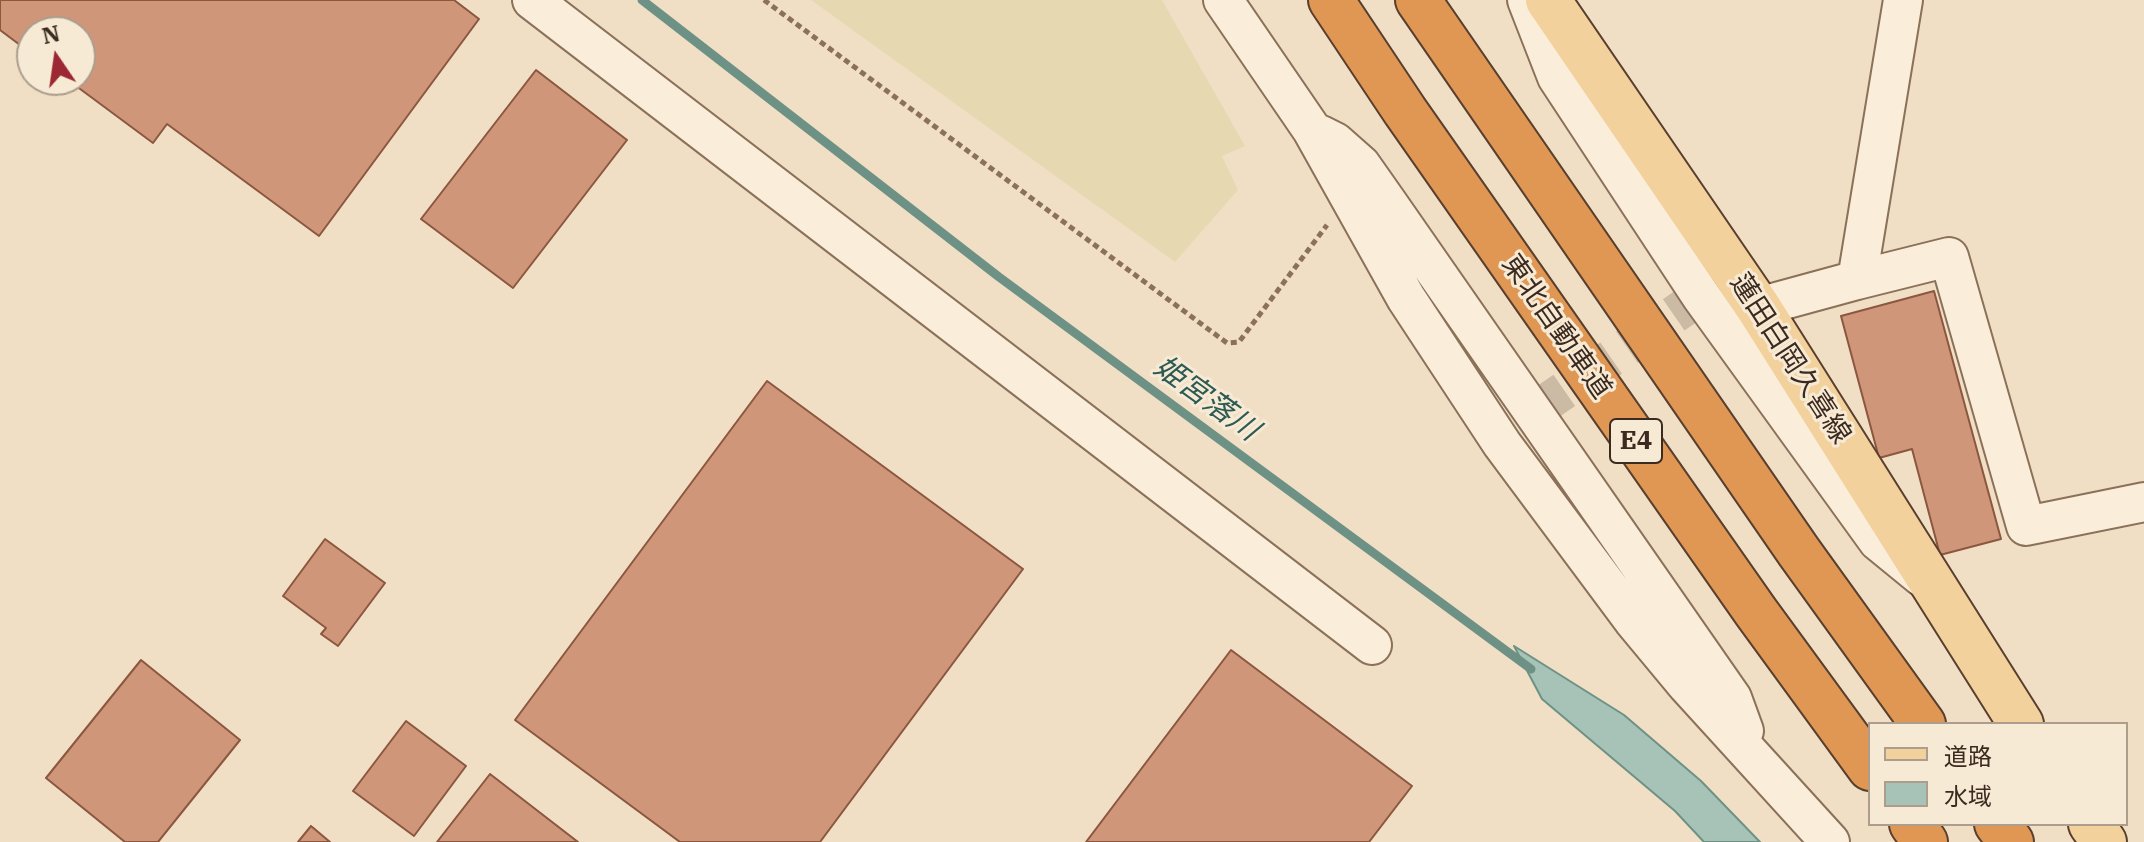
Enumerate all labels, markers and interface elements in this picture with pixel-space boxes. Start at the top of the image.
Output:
north arrow [16,16,96,96]
text: N [39,18,63,50]
street label: 東北自動車道 [1494,249,1618,405]
street label: 蓮田白岡久喜線 [1723,268,1857,450]
water label: 姫宮落川 [1147,349,1265,449]
road number: E4 [1610,419,1662,463]
legend [1868,722,2128,826]
text: 道路 [1944,740,1992,772]
text: 水域 [1944,780,1992,812]

